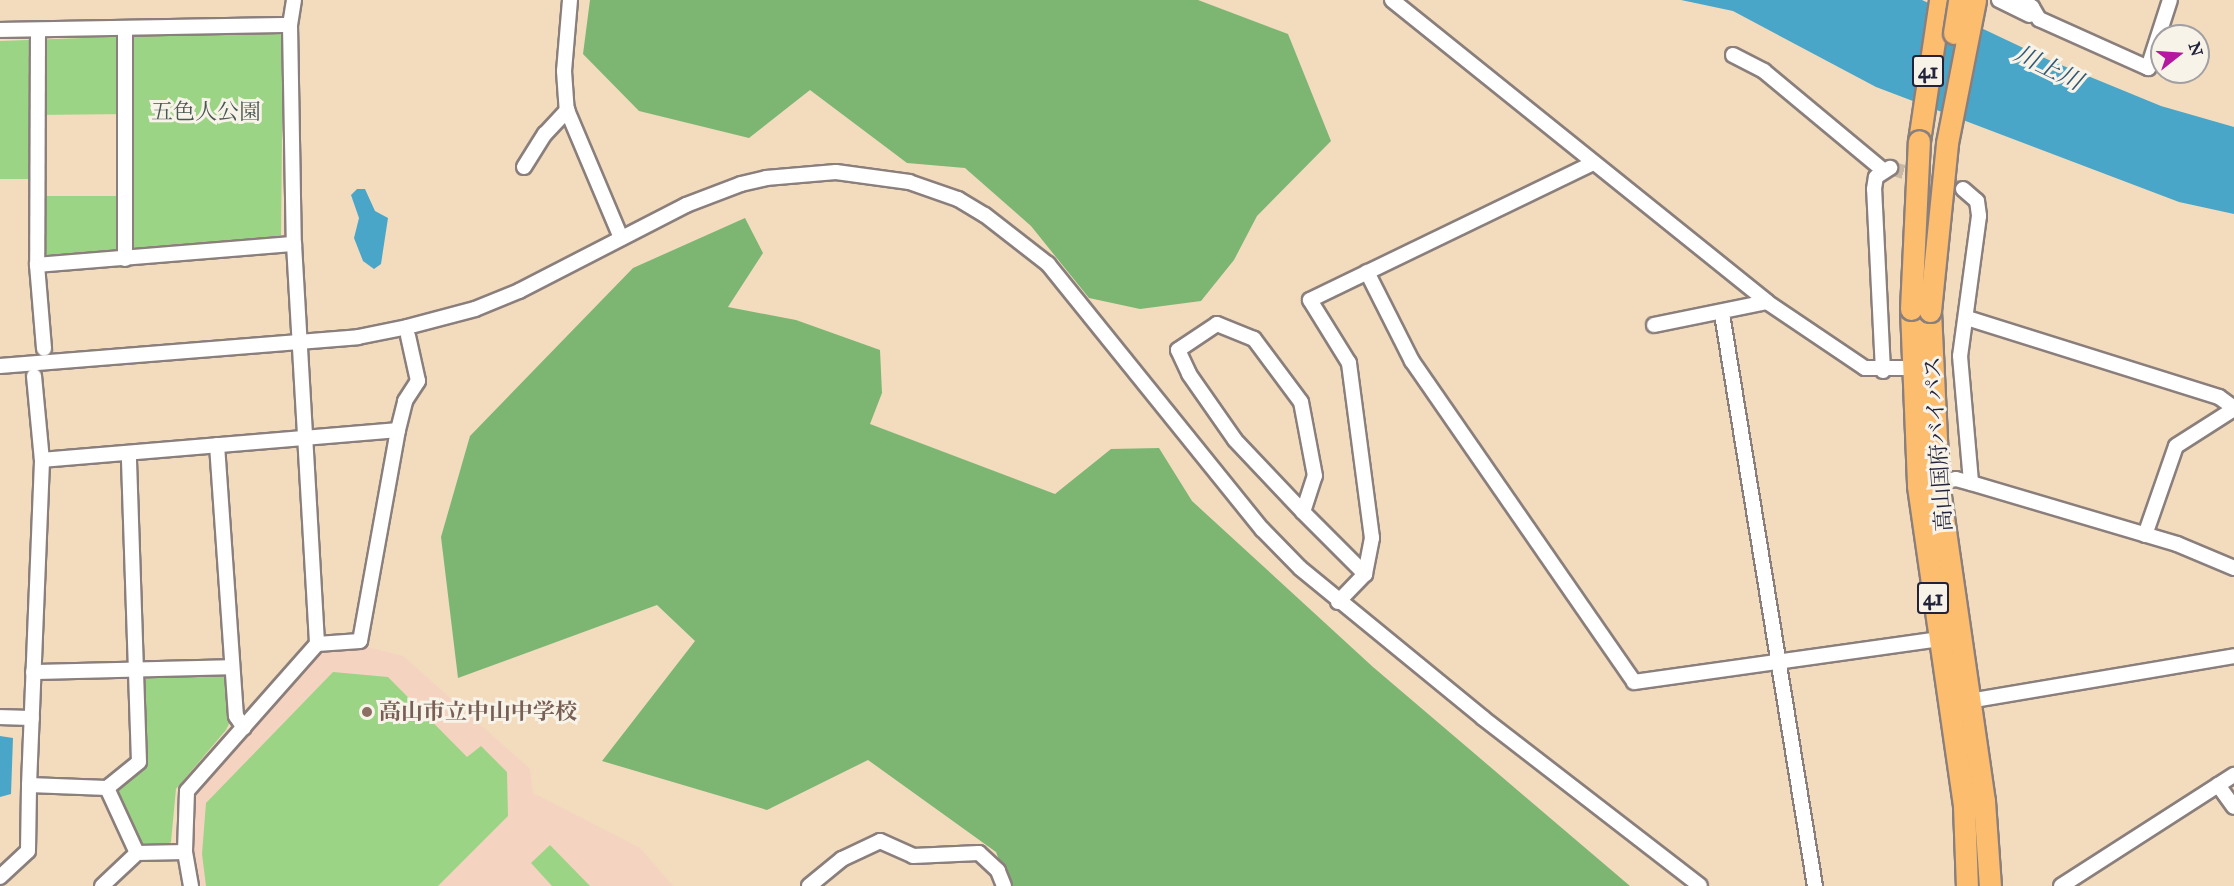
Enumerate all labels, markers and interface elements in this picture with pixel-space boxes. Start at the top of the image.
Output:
north arrow [2150,24,2210,84]
water label: 川上川 [2009,39,2087,97]
text: N [2185,40,2207,58]
road number: 41 [1912,53,1944,89]
park label: 五色人公園 [151,99,261,125]
street label: 高山国府バイパス [1919,355,1957,533]
road number: 41 [1916,580,1950,616]
place label: 高山市立中山中学校 [379,699,577,725]
marker: 高山市立中山中学校 [360,705,374,719]

